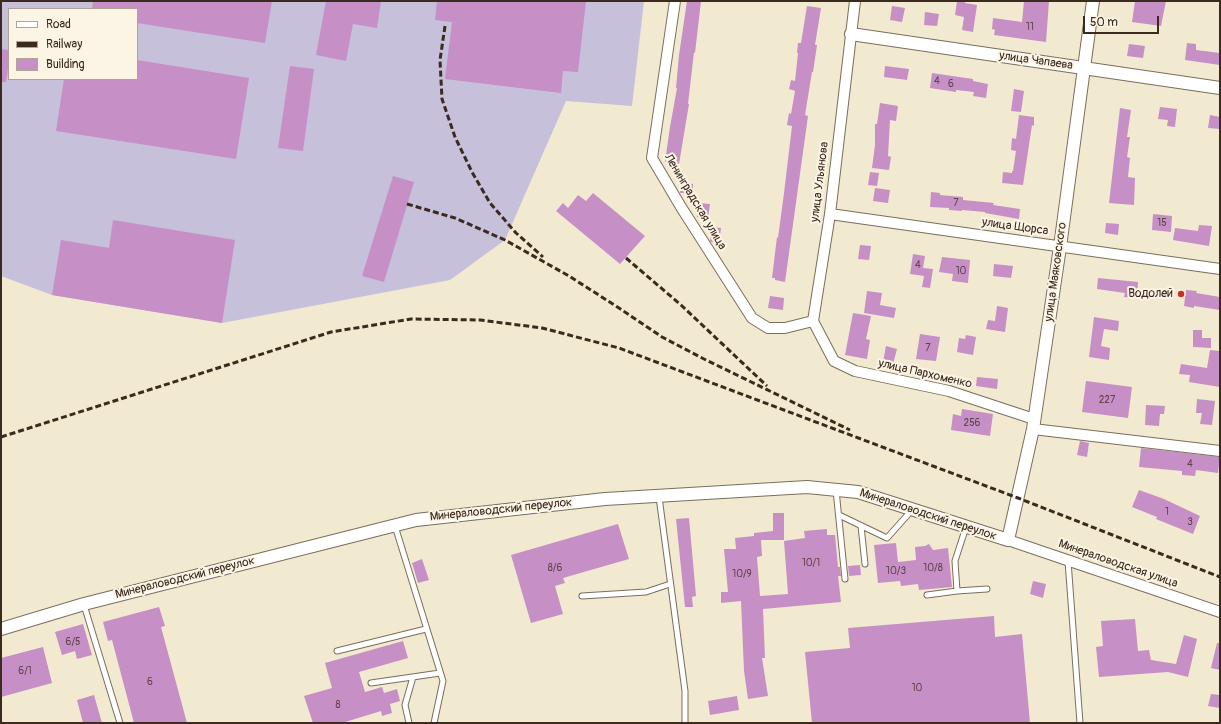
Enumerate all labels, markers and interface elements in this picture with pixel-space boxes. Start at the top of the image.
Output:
legend [8,8,138,80]
scale bar [1085,8,1161,34]
text: 50 m [1090,15,1118,30]
text: Road [46,17,71,32]
house number: 11 [1026,21,1034,33]
text: Railway [46,37,82,52]
street label: улица Чапаева [998,49,1074,73]
text: Building [46,57,85,72]
house number: 4 [934,75,940,87]
house number: 6 [948,78,954,90]
street label: улица Ульянова [808,141,832,223]
street label: Ленинградская улица [661,152,729,252]
house number: 7 [953,197,959,209]
street label: улица Щорса [981,215,1049,239]
house number: 15 [1157,217,1167,229]
street label: улица Маяковского [1042,221,1070,323]
house number: 4 [915,259,921,271]
house number: 10 [956,265,966,277]
place label: Водолей [1128,287,1173,301]
marker: Водолей [1176,289,1186,299]
house number: 7 [925,342,931,354]
street label: улица Пархоменко [877,356,973,392]
house number: 227 [1099,394,1115,406]
house number: 256 [964,417,980,429]
house number: 4 [1187,458,1193,470]
street label: Минераловодский переулок [858,486,998,544]
street label: Минераловодский переулок [429,495,573,525]
house number: 1 [1165,506,1169,518]
house number: 3 [1187,516,1193,528]
street label: Минераловодская улица [1056,537,1180,591]
street label: Минераловодский переулок [114,554,256,602]
house number: 10/1 [802,557,820,569]
house number: 8/6 [548,562,562,574]
house number: 10/8 [923,562,943,574]
house number: 10/3 [886,565,906,577]
house number: 10/9 [732,568,752,580]
house number: 6/5 [66,636,80,648]
house number: 6/1 [18,665,32,677]
house number: 6 [147,676,153,688]
house number: 10 [912,682,922,694]
house number: 8 [335,699,341,711]

